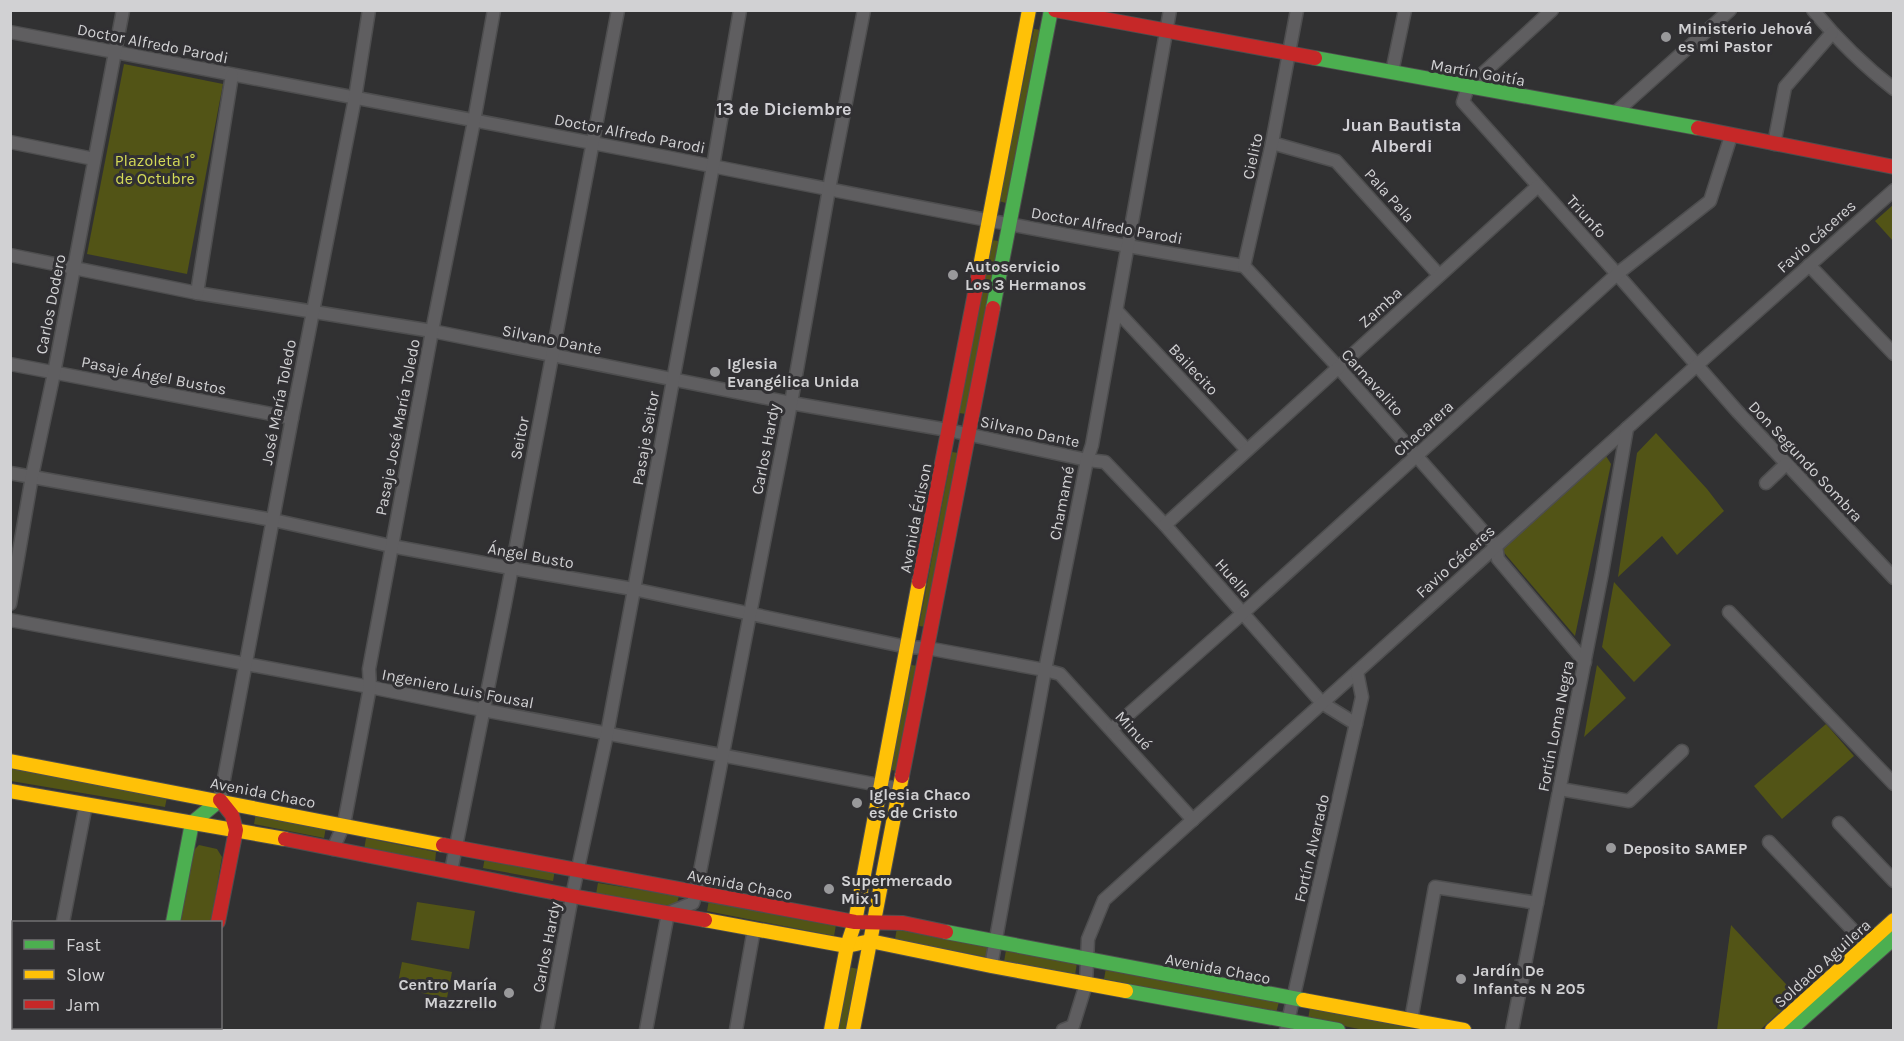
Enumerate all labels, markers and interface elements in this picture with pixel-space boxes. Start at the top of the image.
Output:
place label: Ministerio Jehová es mi Pastor [1678,19,1813,56]
street label: Doctor Alfredo Parodi [76,20,230,67]
marker: Ministerio Jehová es mi Pastor [1659,30,1673,44]
street label: Martín Goitía [1429,55,1527,90]
district label: 13 de Diciembre [716,98,852,120]
street label: Doctor Alfredo Parodi [553,110,707,157]
district label: Juan Bautista Alberdi [1342,114,1462,157]
street label: Cielito [1238,131,1267,181]
park label: Plazoleta 1° de Octubre [115,151,195,188]
street label: Pala Pala [1361,165,1419,226]
street label: Triunfo [1563,191,1611,242]
street label: Favio Cáceres [1773,196,1860,277]
street label: Doctor Alfredo Parodi [1030,203,1184,248]
street label: Carlos Dodero [31,253,69,356]
place label: Autoservicio Los 3 Hermanos [965,257,1087,294]
marker: Autoservicio Los 3 Hermanos [946,268,960,282]
street label: Zamba [1355,283,1406,332]
street label: Silvano Dante [500,321,603,358]
street label: Pasaje José María Toledo [371,337,424,517]
street label: José María Toledo [257,338,300,467]
street label: Bailecito [1165,339,1222,399]
street label: Carnavalito [1338,345,1408,420]
street label: Pasaje Ángel Bustos [80,352,228,399]
place label: Iglesia Evangélica Unida [727,354,859,391]
marker: Iglesia Evangélica Unida [708,365,722,379]
street label: Pasaje Seitor [628,389,663,487]
street label: Chacarera [1390,397,1457,460]
street label: Don Segundo Sombra [1745,397,1867,526]
street label: Carlos Hardy [747,402,784,496]
street label: Silvano Dante [978,412,1081,451]
street label: Seitor [506,415,533,461]
street label: Avenida Édison [896,461,935,575]
street label: Chamamé [1045,464,1078,542]
street label: Favio Cáceres [1412,521,1499,602]
street label: Ángel Busto [486,539,575,572]
street label: Huella [1211,555,1256,602]
street label: Fortín Loma Negra [1533,659,1578,793]
street label: Ingeniero Luis Fousal [380,664,536,713]
street label: Minué [1111,707,1156,754]
street label: Avenida Chaco [209,773,317,812]
place label: Iglesia Chaco es de Cristo [869,785,971,822]
street label: Fortín Alvarado [1290,792,1333,904]
marker: Iglesia Chaco es de Cristo [850,796,864,810]
place label: Deposito SAMEP [1623,839,1747,858]
marker: Deposito SAMEP [1604,841,1618,855]
street label: Avenida Chaco [686,865,794,904]
place label: Supermercado Mix 1 [841,871,952,908]
marker: Supermercado Mix 1 [822,882,836,896]
street label: Carlos Hardy [528,900,565,994]
street label: Soldado Aguilera [1770,915,1874,1012]
legend [12,921,222,1029]
text: Fast [66,934,101,956]
street label: Avenida Chaco [1164,949,1272,988]
place label: Jardín De Infantes N 205 [1473,961,1585,998]
text: Slow [66,964,105,986]
marker: Jardín De Infantes N 205 [1454,972,1468,986]
place label: Centro María Mazzrello [398,975,497,1012]
marker: Centro María Mazzrello [502,986,516,1000]
text: Jam [66,994,100,1016]

